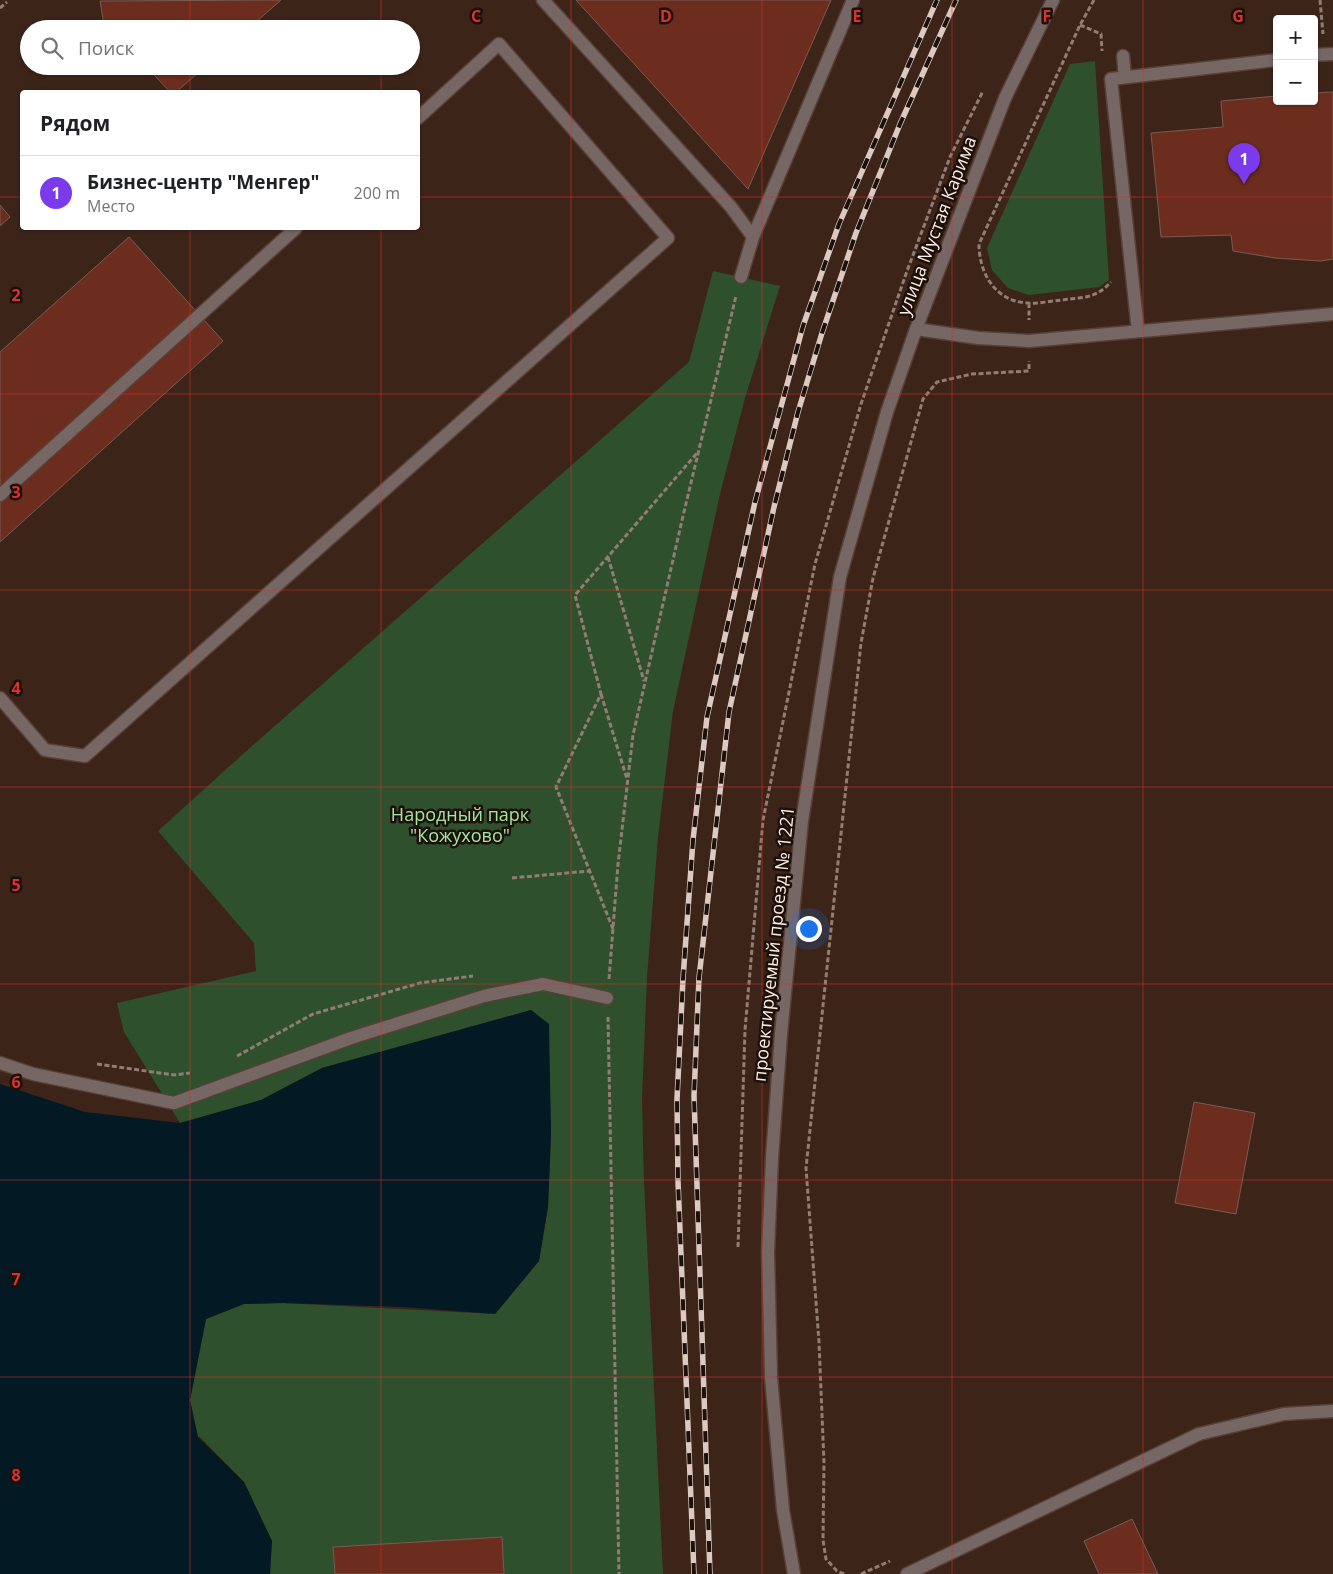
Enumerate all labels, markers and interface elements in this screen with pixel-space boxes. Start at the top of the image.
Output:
text: C [471,5,481,27]
text: D [660,5,672,27]
text: E [853,5,862,27]
text: F [1043,5,1051,27]
text: G [1232,5,1244,27]
map controls [1273,15,1318,105]
button: + [1273,15,1318,60]
search box [20,20,420,75]
icon: search [38,34,66,62]
text: Поиск [78,35,134,61]
button: − [1273,60,1318,105]
text: Рядом [40,109,110,137]
street label: улица Мустая Карима [891,133,981,319]
pin: 1 [1228,143,1260,184]
text: Бизнес-центр "Менгер" [87,169,319,195]
text: 1 [51,182,61,204]
text: 200 m [354,182,400,204]
text: Место [87,195,135,217]
text: 2 [11,284,21,306]
text: 3 [11,481,21,503]
text: 4 [11,677,21,699]
park label: Народный парк "Кожухово" [391,802,530,847]
street label: проектируемый проезд № 1221 [747,805,799,1083]
text: 5 [11,874,21,896]
your location [796,916,822,942]
text: 6 [11,1071,21,1093]
text: 7 [11,1268,21,1290]
text: 8 [11,1464,21,1486]

